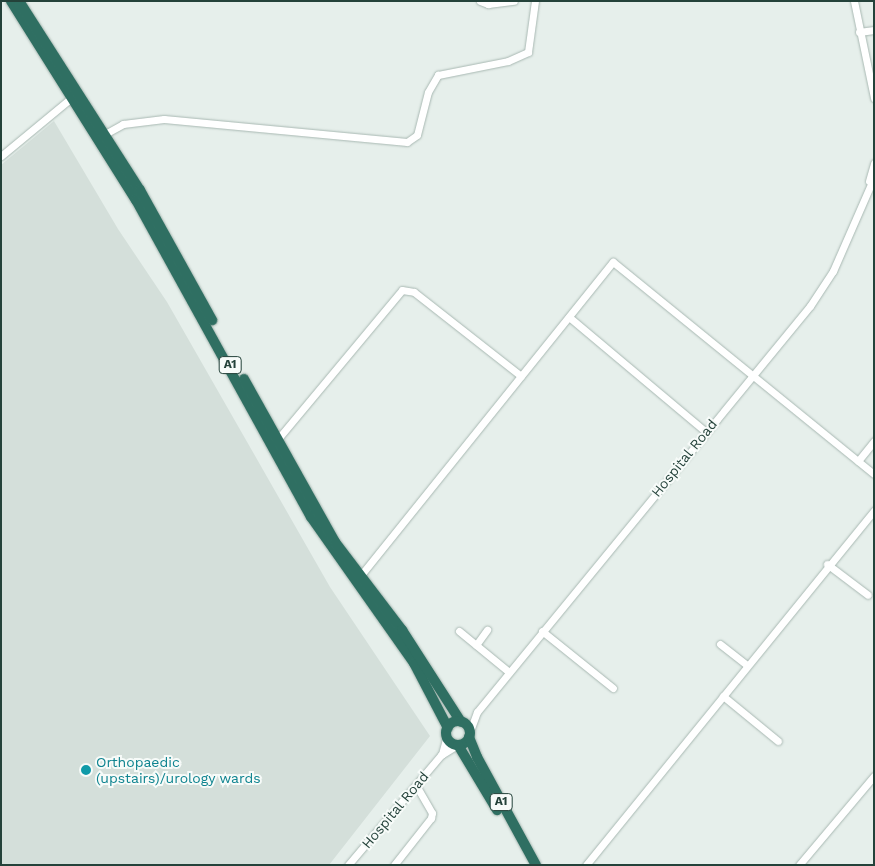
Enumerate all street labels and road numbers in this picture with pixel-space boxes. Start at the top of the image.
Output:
road number: A1 [218,356,242,374]
street label: Hospital Road [647,416,721,500]
street label: Hospital Road [358,768,432,852]
road number: A1 [488,792,514,812]

